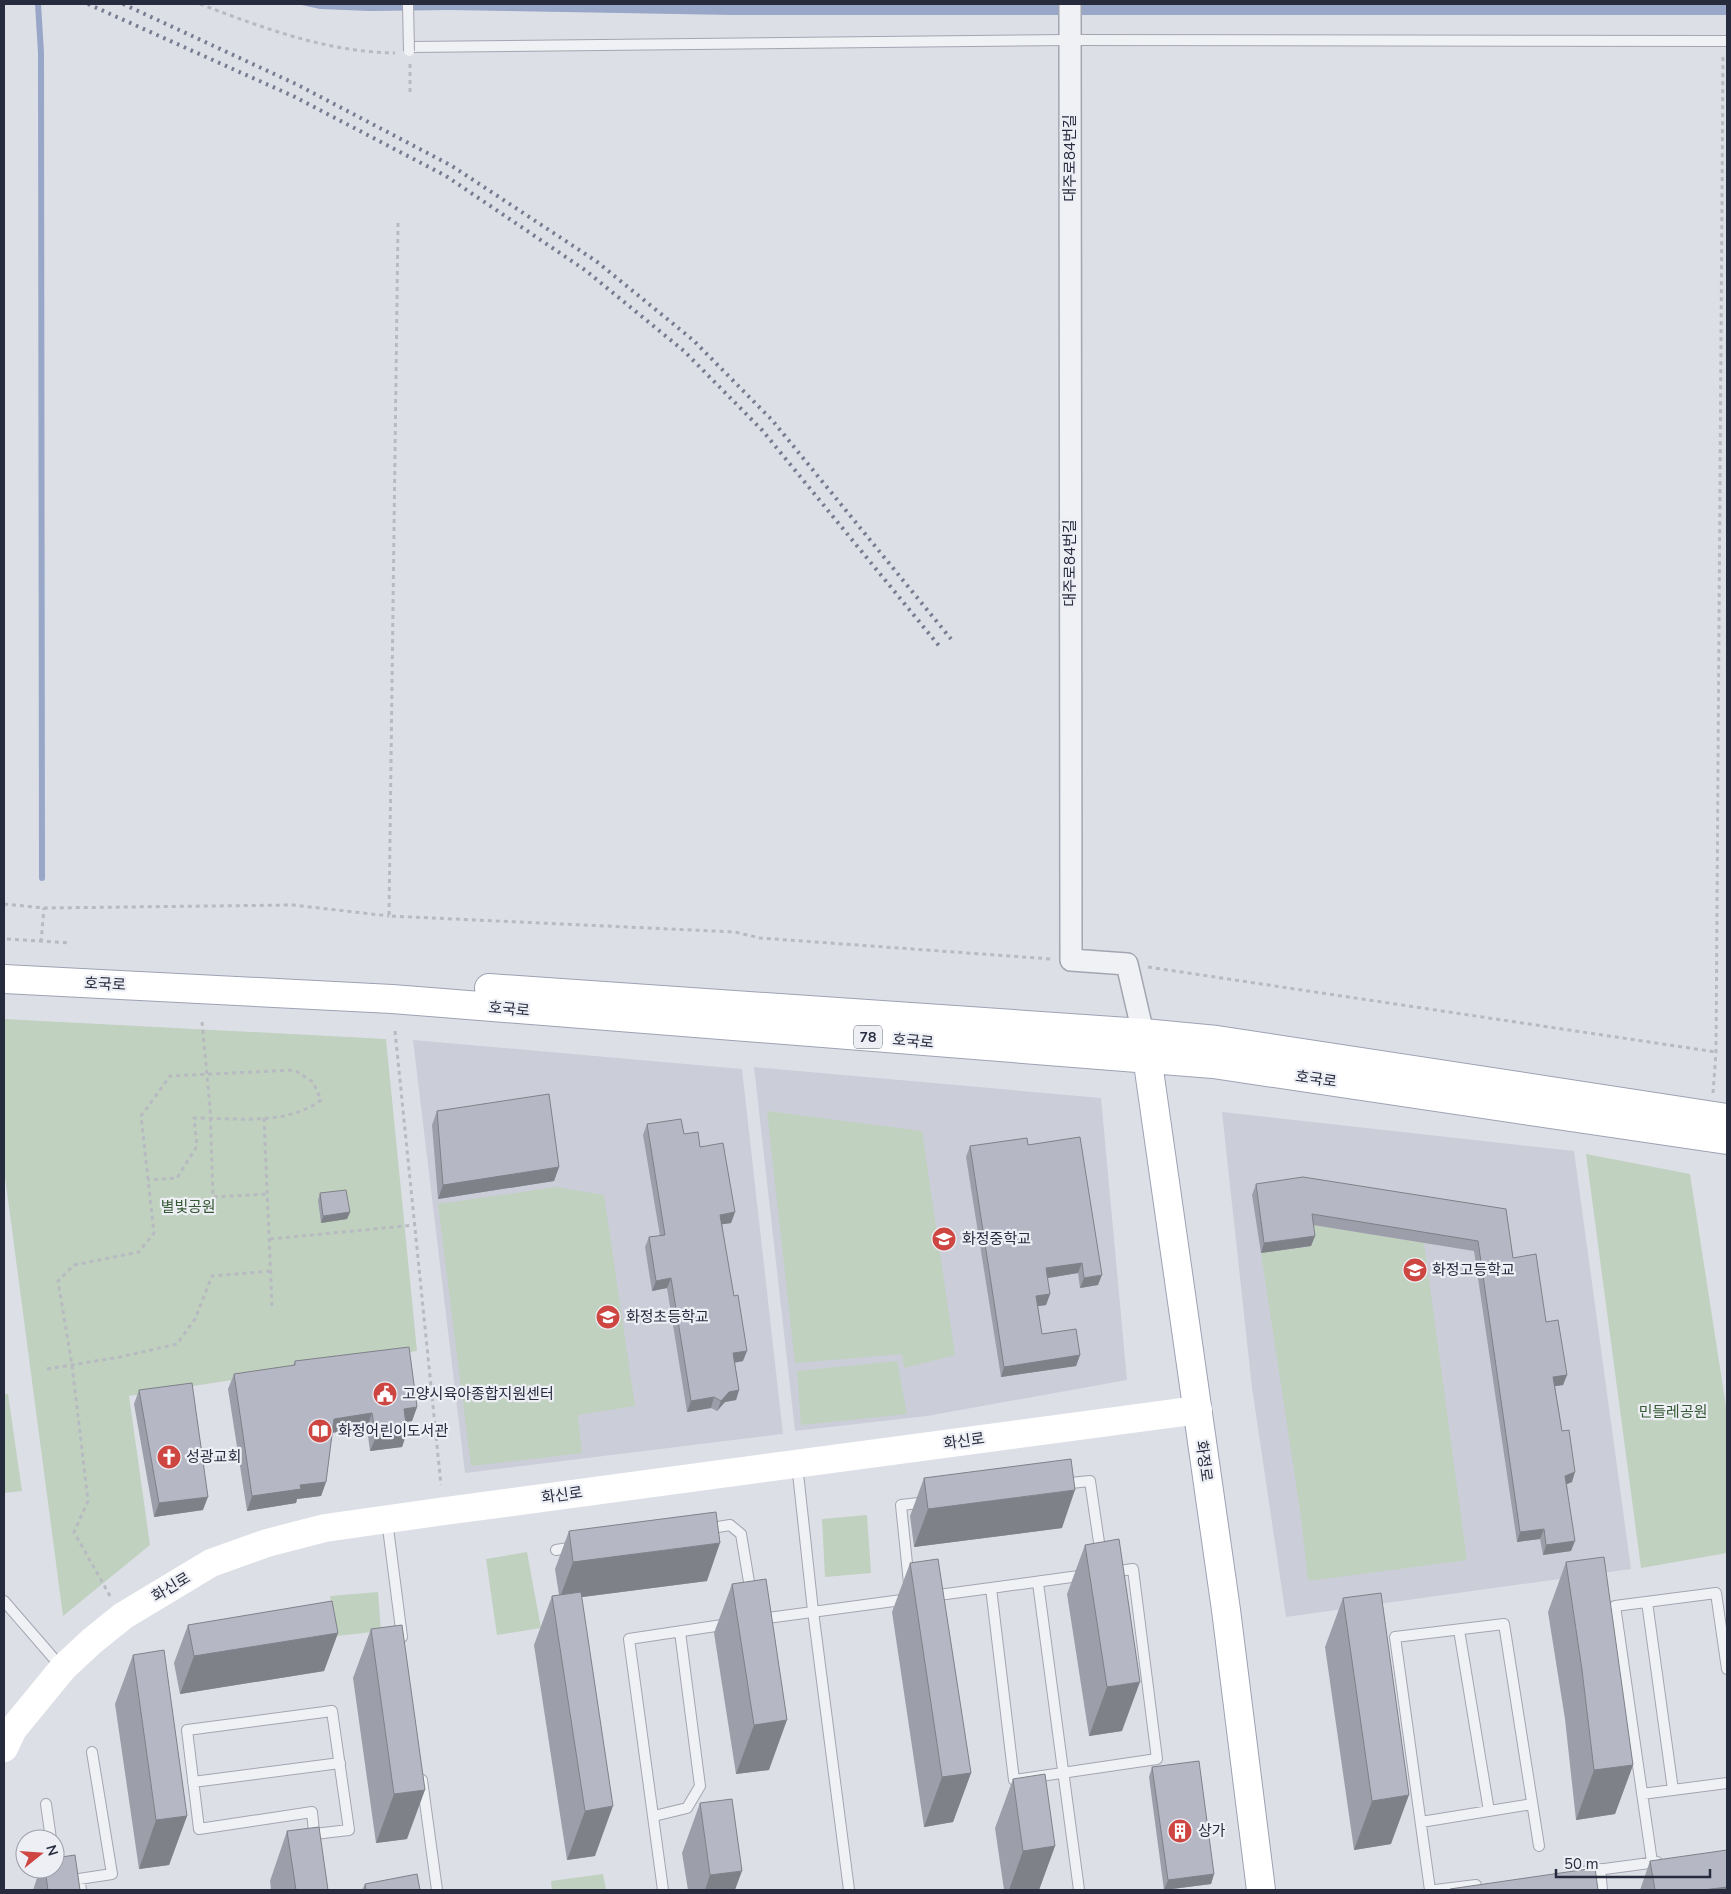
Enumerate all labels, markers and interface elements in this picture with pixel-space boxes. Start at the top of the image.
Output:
street label: 대주로84번길 [1060,114,1080,202]
street label: 대주로84번길 [1060,519,1080,607]
street label: 호국로 [84,973,126,995]
street label: 호국로 [488,997,530,1021]
road number: 78 [854,1026,882,1048]
street label: 호국로 [892,1029,934,1053]
street label: 호국로 [1294,1066,1338,1092]
park label: 별빛공원 [160,1197,216,1217]
school or university icon: 화정중학교 [931,1226,957,1252]
place label: 화정중학교 [962,1229,1031,1249]
school or university icon: 화정고등학교 [1402,1257,1428,1283]
place label: 화정고등학교 [1432,1260,1515,1280]
school or university icon: 화정초등학교 [595,1304,621,1330]
place label: 화정초등학교 [626,1307,709,1327]
public building icon: 고양시육아종합지원센터 [372,1381,398,1407]
place label: 고양시육아종합지원센터 [402,1384,554,1404]
park label: 민들레공원 [1638,1402,1708,1422]
library icon: 화정어린이도서관 [307,1418,333,1444]
place label: 화정어린이도서관 [338,1421,449,1441]
street label: 화신로 [942,1428,986,1454]
street label: 화정로 [1191,1439,1217,1483]
church icon: 성광교회 [156,1444,182,1470]
place label: 성광교회 [186,1447,241,1467]
street label: 화신로 [540,1482,584,1508]
street label: 화신로 [148,1568,194,1606]
building icon: 상가 [1167,1818,1193,1844]
place label: 상가 [1198,1821,1226,1841]
north arrow [15,1829,65,1879]
text: N [41,1843,63,1858]
scale bar [1556,1846,1710,1878]
text: 50 m [1564,1854,1599,1874]

